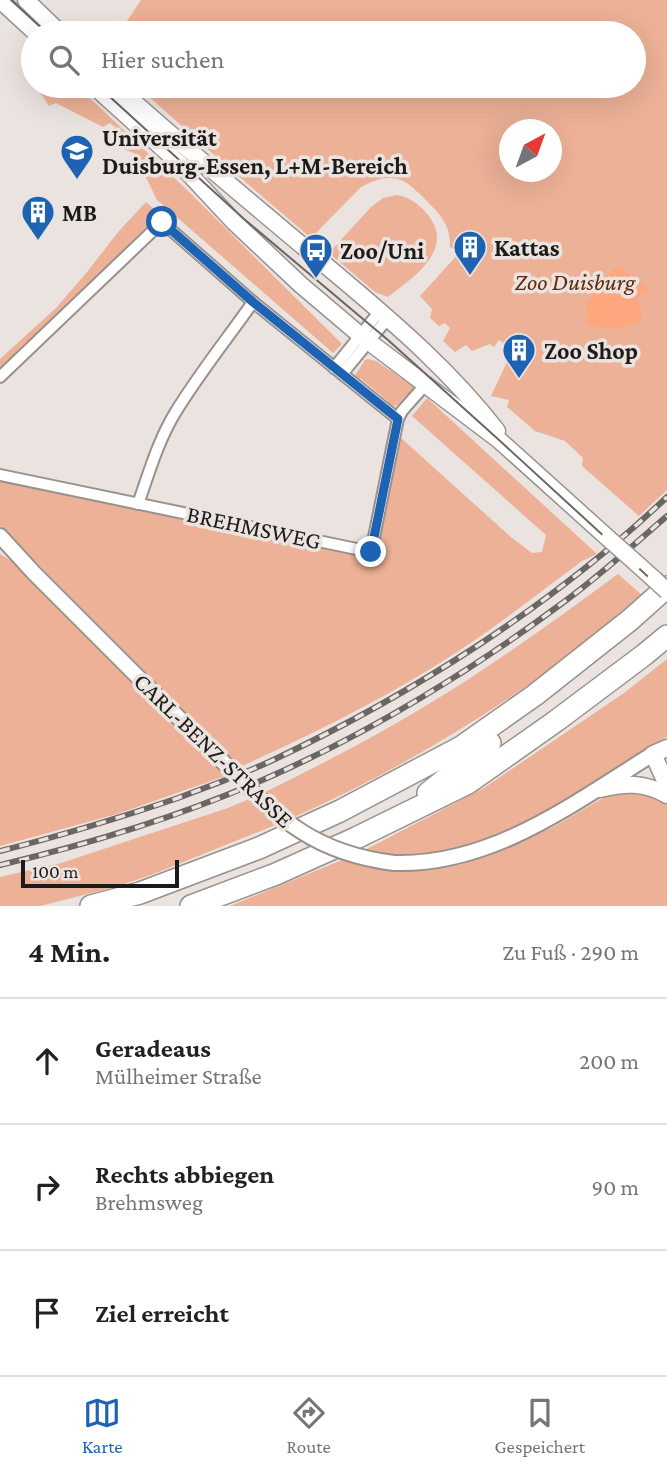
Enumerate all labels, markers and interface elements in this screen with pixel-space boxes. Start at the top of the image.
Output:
search box [21,21,646,98]
icon: search [45,41,83,79]
text: Hier suchen [101,45,224,74]
north arrow [499,119,562,182]
place label: Universität Duisburg-Essen, L+M-Bereich [102,124,408,180]
school or university icon: Universität Duisburg-Essen, L+M-Bereich [58,132,96,181]
building icon: MB [19,193,57,242]
place label: MB [62,199,97,226]
route start [146,206,177,237]
building icon: Kattas [451,228,489,277]
bus stop icon: Zoo/Uni [297,231,335,280]
place label: Kattas [494,234,560,261]
place label: Zoo/Uni [340,237,424,264]
park label: Zoo Duisburg [515,268,637,295]
building icon: Zoo Shop [500,331,538,380]
place label: Zoo Shop [544,337,638,364]
street label: BREHMSWEG [185,500,323,554]
route end [355,536,386,567]
street label: CARL-BENZ-STRASSE [129,667,299,833]
scale bar [21,857,178,889]
text: 100 m [32,861,79,882]
text: 4 Min. [28,935,110,968]
text: Zu Fuß · 290 m [502,939,639,965]
text: Geradeaus [95,1034,211,1063]
icon: ahead [28,1042,66,1080]
text: 200 m [579,1048,639,1074]
text: Mülheimer Straße [95,1063,262,1089]
text: Rechts abbiegen [95,1160,274,1189]
icon: right [28,1168,66,1206]
text: 90 m [592,1174,639,1200]
text: Brehmsweg [95,1189,203,1215]
icon: arrive [28,1294,66,1332]
text: Ziel erreicht [95,1299,229,1328]
tab: Karte [82,1394,123,1457]
tab: Route [286,1394,331,1457]
tab: Gespeichert [495,1394,585,1457]

